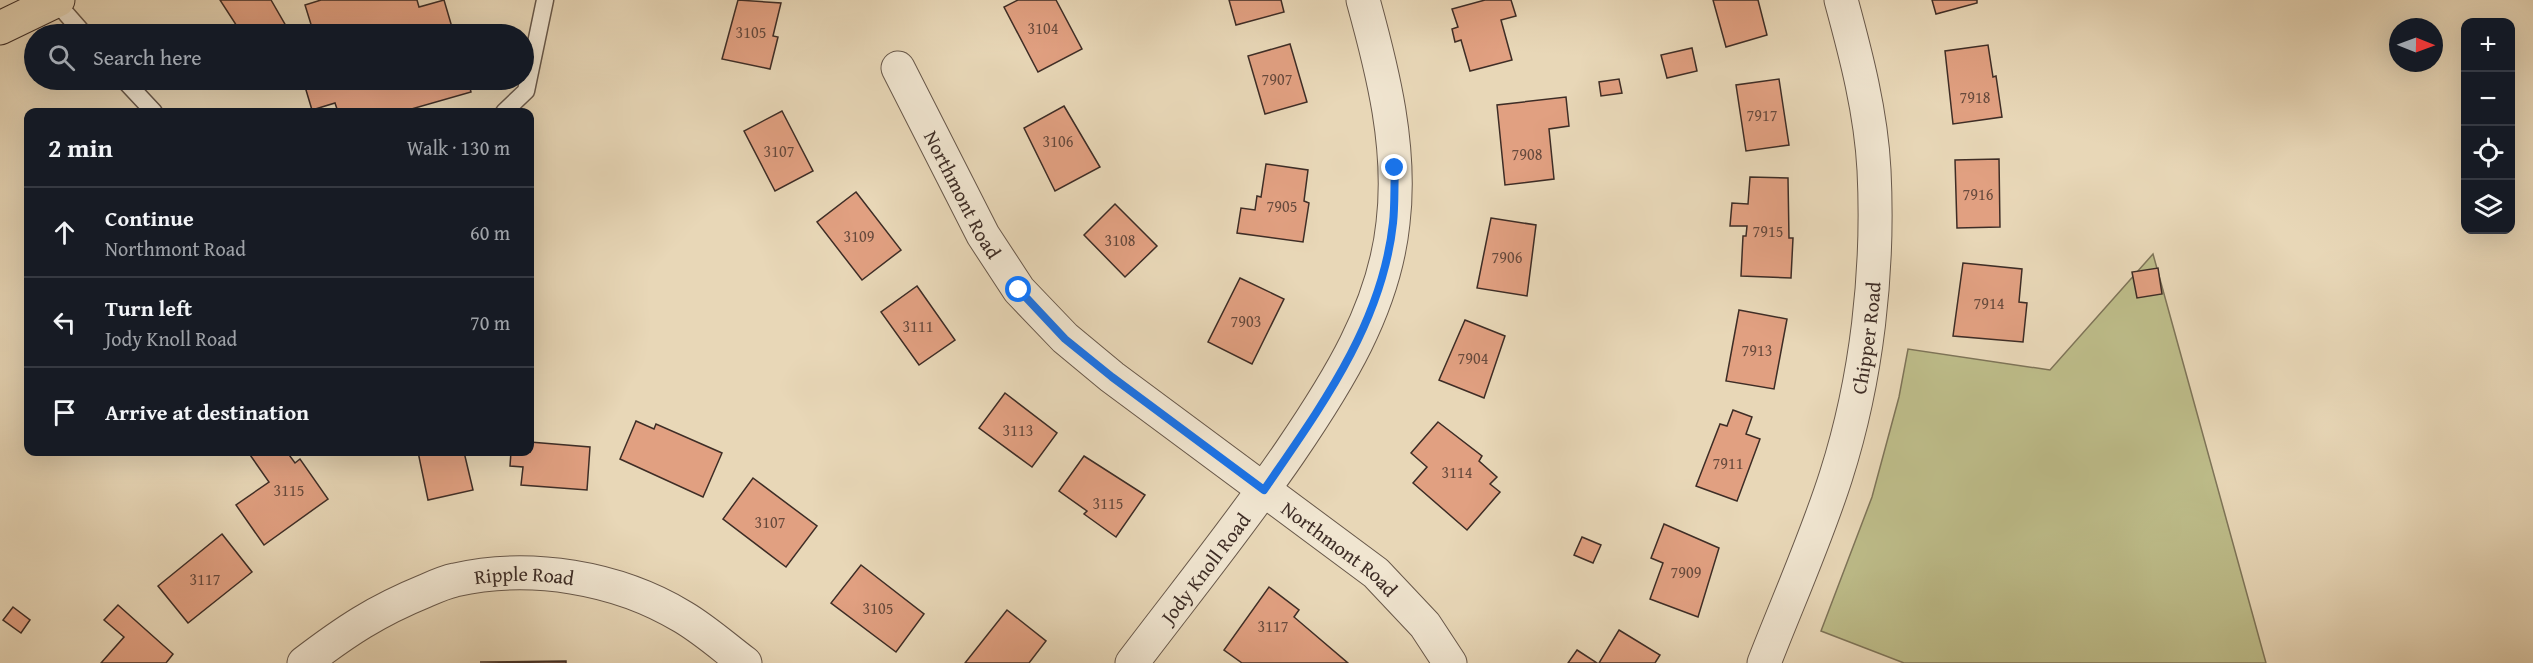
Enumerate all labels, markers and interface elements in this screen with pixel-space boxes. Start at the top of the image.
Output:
house number: 3104 [1028,16,1059,40]
north arrow [2389,18,2443,72]
map controls [2461,18,2515,234]
button: + [2461,18,2515,72]
house number: 3105 [736,20,766,44]
search box [24,24,534,90]
icon: search [45,41,78,74]
text: Search here [93,41,202,73]
house number: 7907 [1262,67,1293,91]
button: − [2461,72,2515,126]
house number: 7918 [1960,85,1991,109]
house number: 7917 [1747,103,1778,127]
street label: Northmont Road [918,125,1009,264]
button: locate [2461,126,2515,180]
text: 2 min [48,128,113,167]
house number: 3106 [1043,129,1074,153]
text: Walk · 130 m [407,133,510,162]
house number: 3107 [764,139,795,163]
house number: 7908 [1512,142,1543,166]
route end [1381,154,1407,180]
button: layers [2461,180,2515,234]
house number: 7916 [1963,182,1994,206]
house number: 7905 [1267,194,1297,218]
text: Continue [105,202,194,234]
icon: ahead [48,216,81,249]
text: 60 m [470,218,510,247]
house number: 7915 [1753,219,1783,243]
house number: 3109 [844,224,875,248]
house number: 3108 [1105,228,1136,252]
text: Northmont Road [105,234,246,263]
house number: 7906 [1492,245,1523,269]
route start [1005,276,1031,302]
street label: Chipper Road [1843,280,1887,397]
house number: 7914 [1974,291,2005,315]
text: Turn left [105,292,192,324]
icon: left [48,306,81,339]
text: 70 m [470,308,510,337]
house number: 7903 [1231,309,1261,333]
house number: 3111 [903,314,933,338]
text: Jody Knoll Road [105,324,237,353]
house number: 7913 [1742,338,1772,362]
house number: 7904 [1458,346,1489,370]
icon: arrive [48,396,81,429]
text: Arrive at destination [105,396,309,428]
house number: 3113 [1003,418,1033,442]
house number: 7911 [1713,451,1743,475]
house number: 3114 [1442,460,1473,484]
house number: 3115 [274,478,304,502]
house number: 3115 [1093,491,1123,515]
street label: Northmont Road [1276,493,1405,603]
street label: Jody Knoll Road [1151,506,1257,631]
house number: 3107 [755,510,786,534]
street label: Ripple Road [472,558,576,592]
house number: 7909 [1671,560,1702,584]
house number: 3117 [190,567,221,591]
house number: 3105 [863,596,893,620]
house number: 3117 [1258,614,1289,638]

